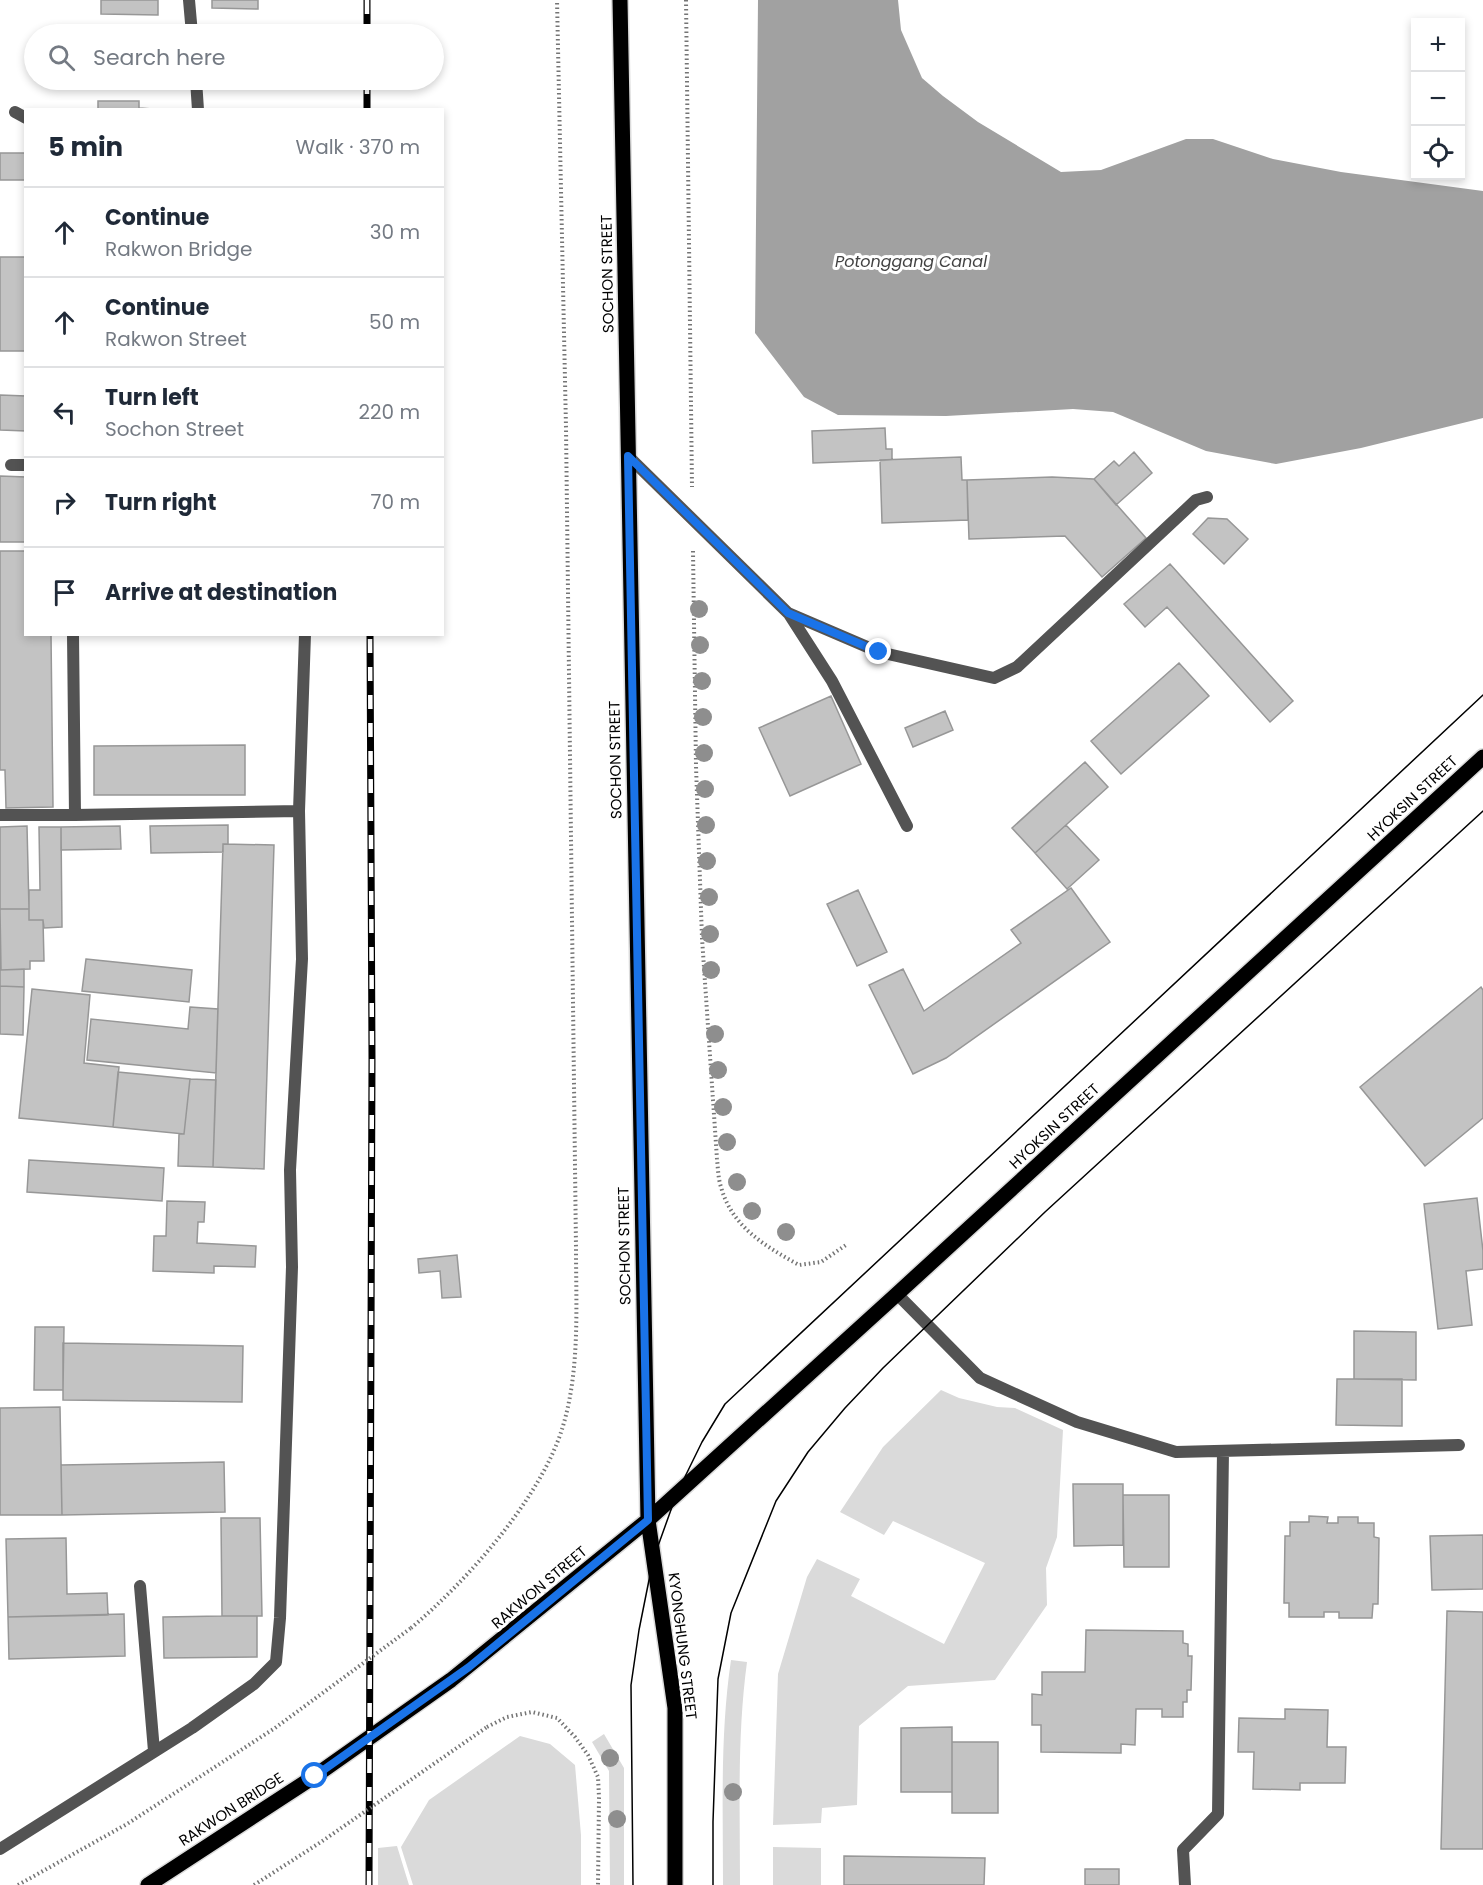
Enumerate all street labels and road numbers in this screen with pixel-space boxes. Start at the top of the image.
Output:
street label: SOCHON STREET [595,215,619,333]
street label: SOCHON STREET [603,701,627,819]
street label: HYOKSIN STREET [1362,751,1462,845]
street label: HYOKSIN STREET [1004,1079,1104,1173]
street label: SOCHON STREET [612,1187,636,1305]
street label: RAKWON STREET [487,1541,591,1633]
street label: KYONGHUNG STREET [664,1571,702,1721]
street label: RAKWON BRIDGE [174,1767,288,1851]

